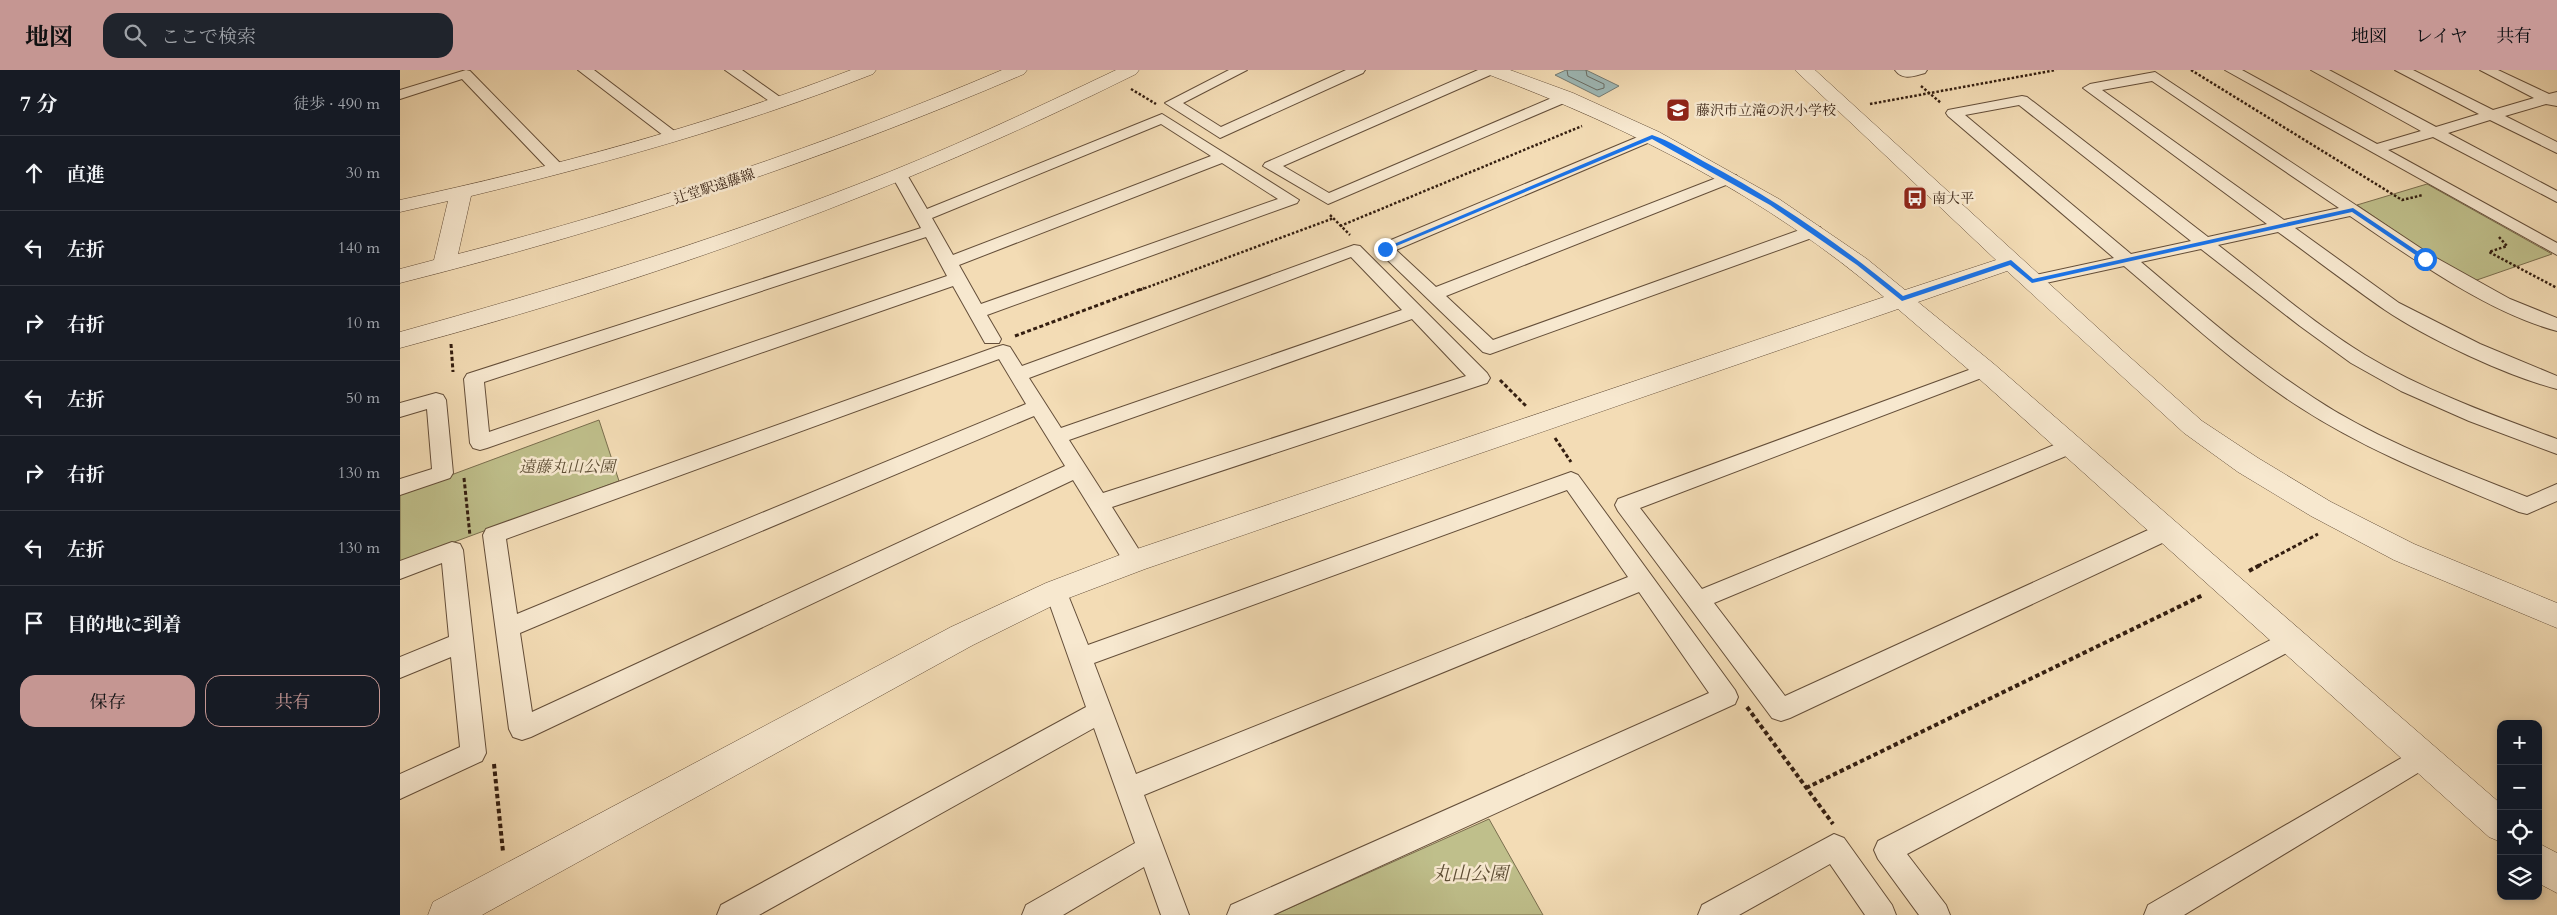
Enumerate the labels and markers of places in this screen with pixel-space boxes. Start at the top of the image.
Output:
school or university icon: 藤沢市立滝の沢小学校 [1665,97,1691,123]
place label: 藤沢市立滝の沢小学校 [1696,101,1836,120]
bus stop icon: 南大平 [1902,185,1928,211]
place label: 南大平 [1932,189,1974,208]

